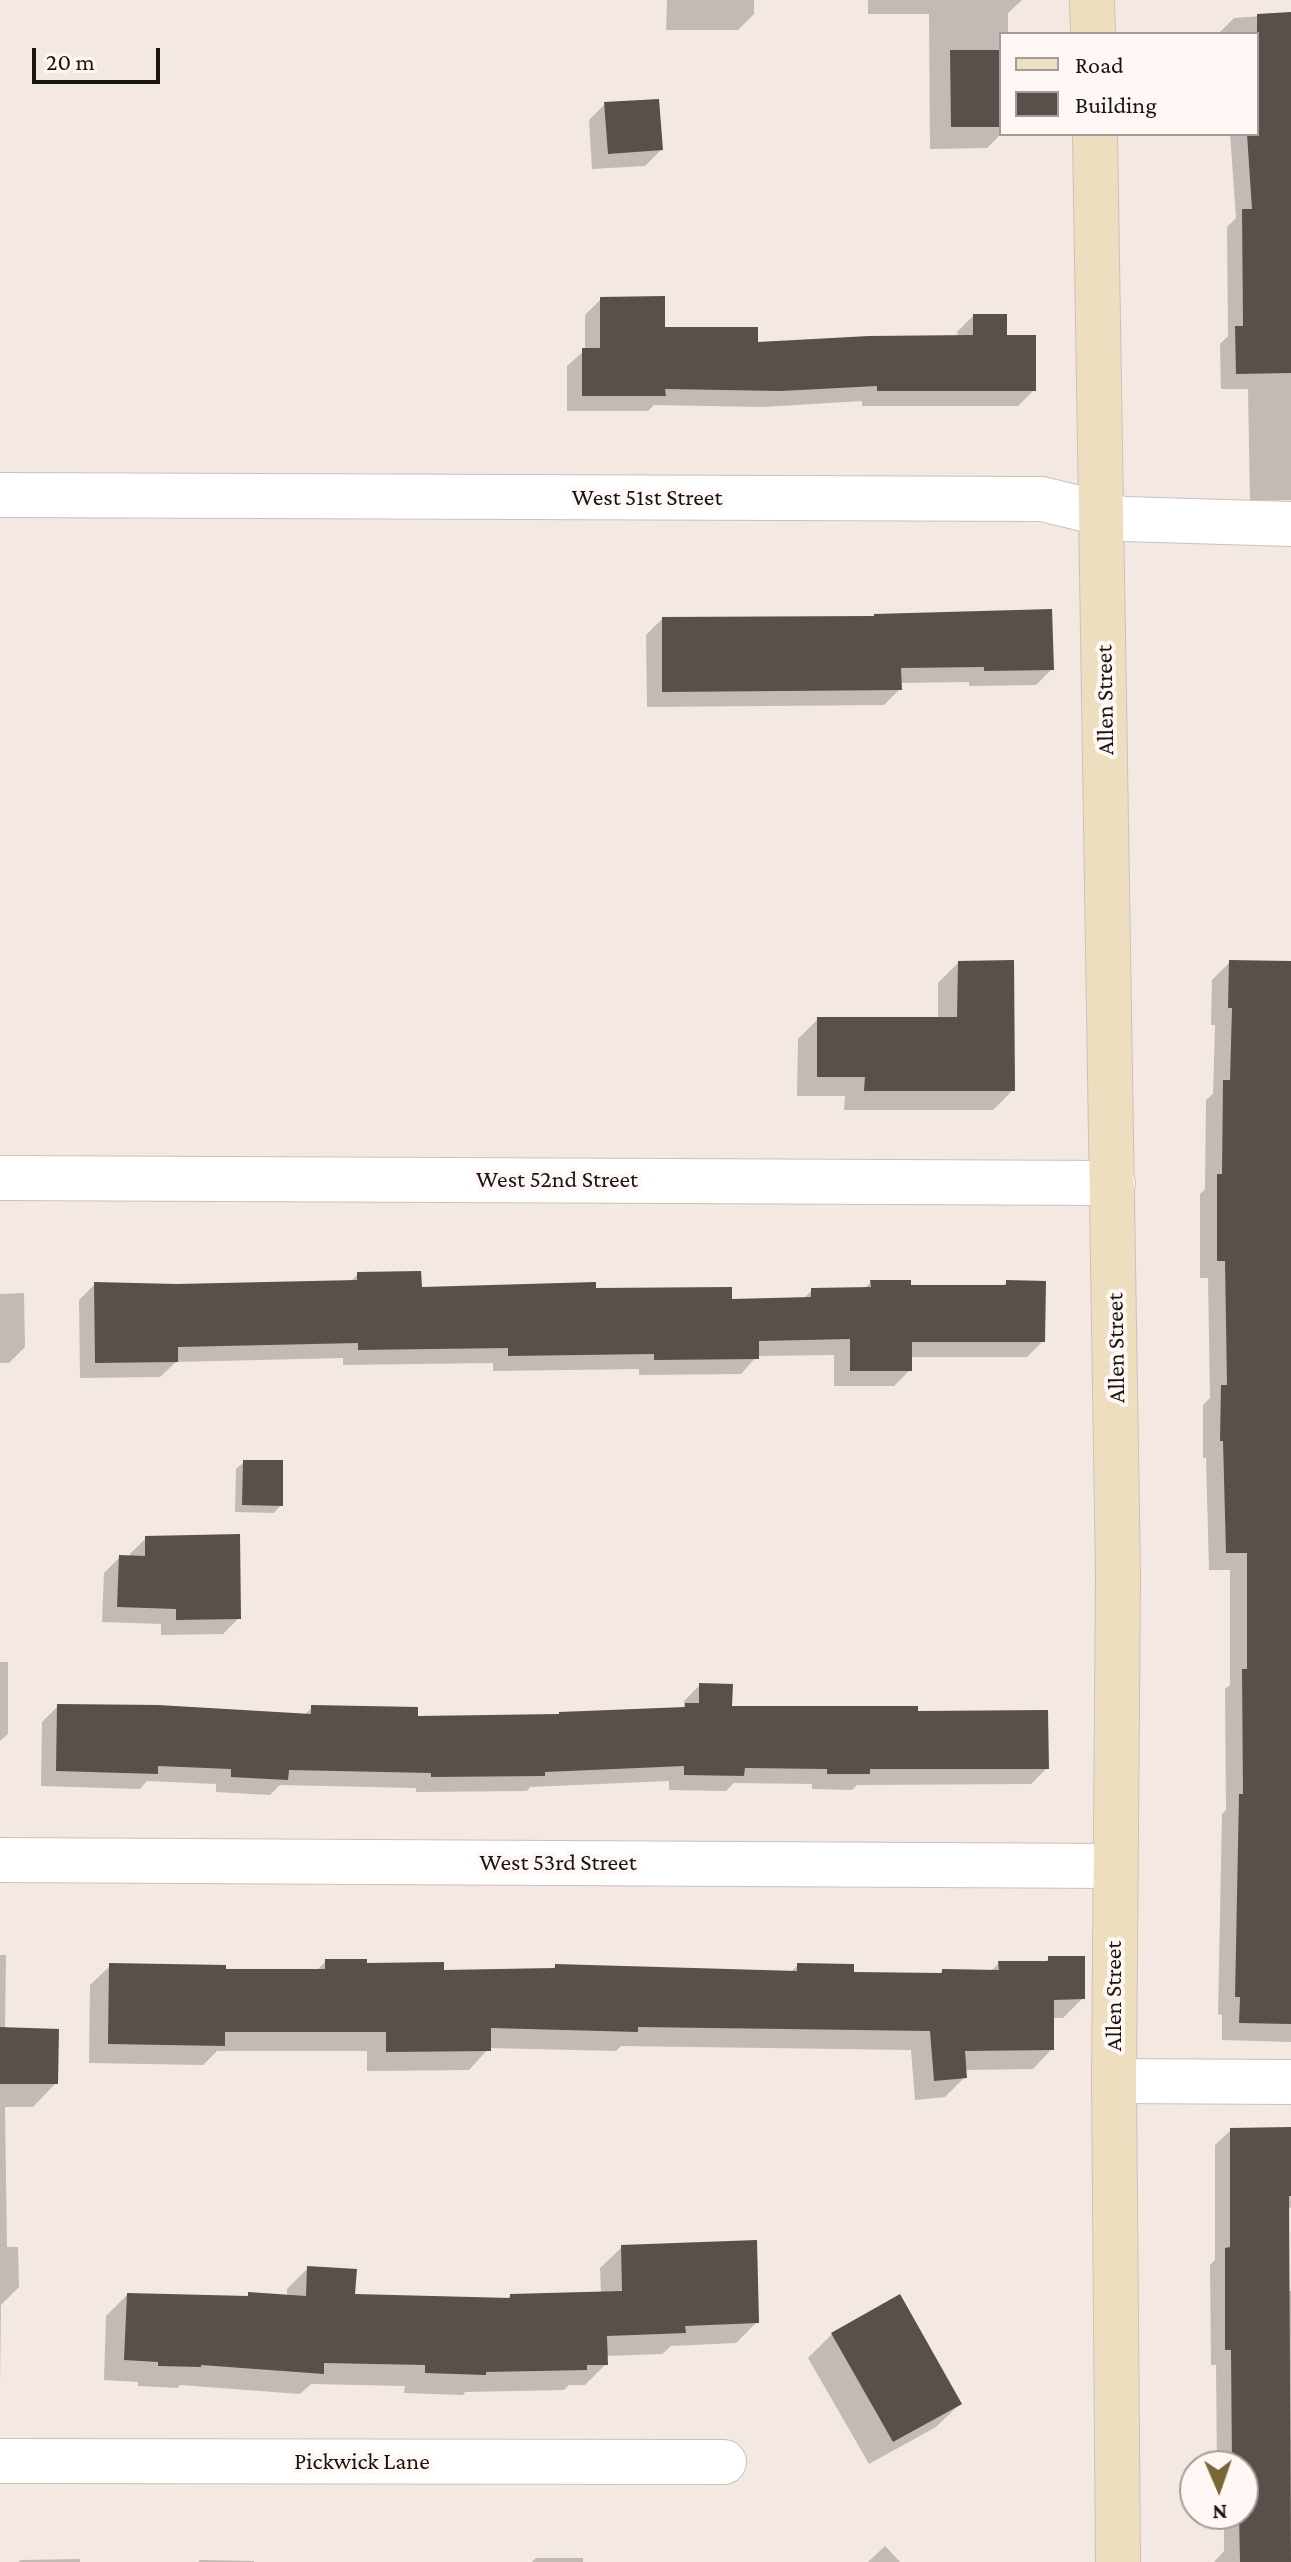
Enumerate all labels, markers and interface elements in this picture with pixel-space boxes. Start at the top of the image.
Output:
scale bar [36,32,164,82]
legend [999,32,1259,136]
text: 20 m [46,48,95,75]
text: Road [1075,51,1124,78]
text: Building [1075,91,1157,118]
street label: West 51st Street [572,484,722,512]
street label: Allen Street [1090,645,1120,755]
street label: West 52nd Street [476,1166,638,1194]
street label: Allen Street [1101,1293,1131,1403]
street label: West 53rd Street [479,1849,637,1877]
street label: Allen Street [1100,1941,1128,2051]
street label: Pickwick Lane [294,2448,430,2476]
north arrow [1179,2450,1259,2530]
text: N [1212,2500,1228,2525]

